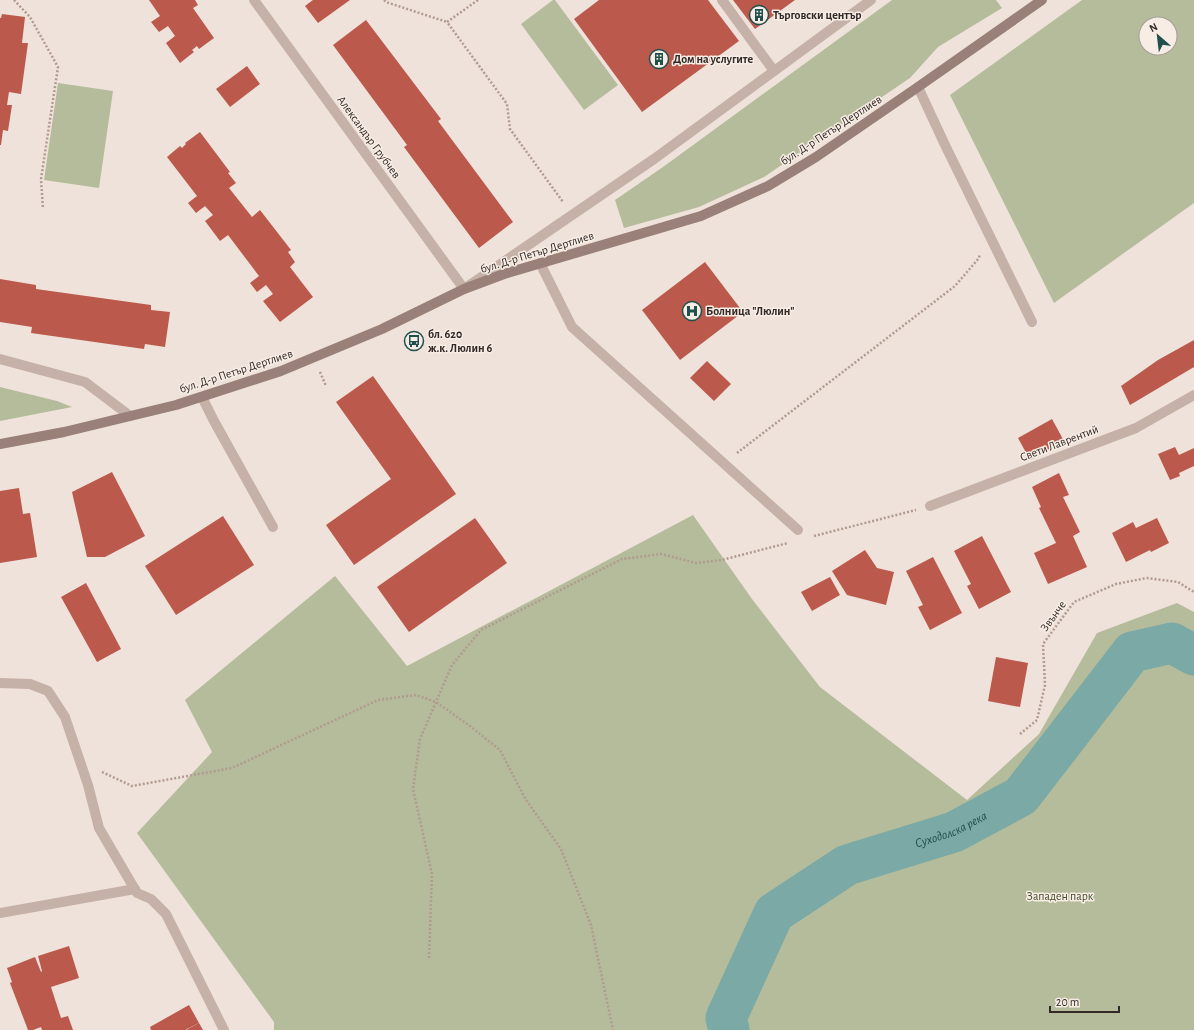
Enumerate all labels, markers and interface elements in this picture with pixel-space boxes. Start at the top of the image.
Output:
building icon: Търговски център [748,4,770,26]
place label: Търговски център [773,9,862,21]
north arrow [1138,16,1178,56]
text: N [1148,21,1160,34]
building icon: Дом на услугите [648,48,670,70]
place label: Дом на услугите [673,53,753,66]
street label: бул. Д-р Петър Дертлиев [778,93,885,168]
street label: Александър Грубчев [334,94,403,181]
street label: бул. Д-р Петър Дертлиев [479,229,596,276]
hospital icon: Болница "Люлин" [681,300,703,322]
place label: Болница "Люлин" [706,305,794,317]
place label: бл. 620 ж.к. Люлин 6 [428,328,492,354]
bus stop icon: бл. 620 ж.к. Люлин 6 [403,330,425,352]
street label: бул. Д-р Петър Дертлиев [178,347,295,396]
street label: Свети Лаврентий [1018,423,1100,463]
street label: Звънче [1038,598,1068,634]
water label: Суходолска река [913,809,989,850]
park label: Западен парк [1027,890,1094,902]
scale bar [1050,988,1119,1014]
text: 20 m [1056,996,1079,1008]

